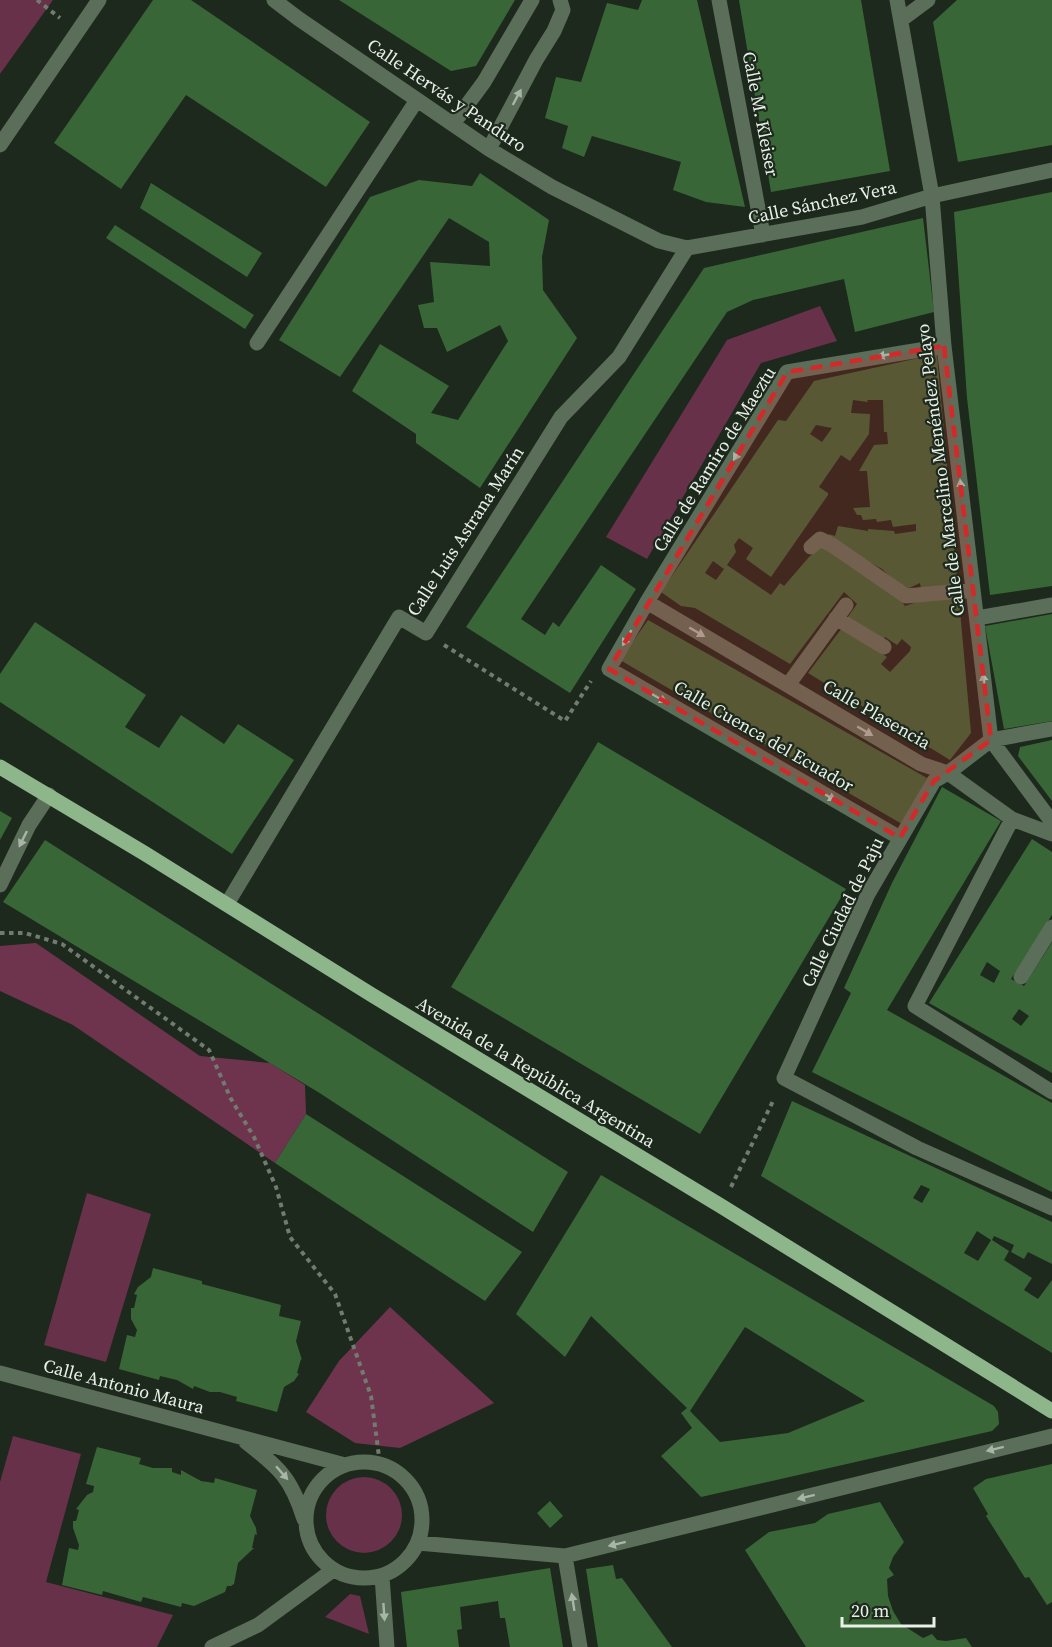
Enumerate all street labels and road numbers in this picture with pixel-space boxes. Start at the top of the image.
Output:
street label: Calle Hervás y Panduro [362,32,532,158]
street label: Calle M. Kleiser [737,49,785,179]
street label: Calle Sánchez Vera [746,174,899,230]
street label: Calle de Marcelino Menéndez Pelayo [910,322,970,617]
street label: Calle de Ramiro de Maeztu [647,361,781,557]
street label: Calle Luis Astrana Marín [401,441,529,621]
street label: Calle Plasencia [818,673,936,755]
street label: Calle Cuenca del Ecuador [669,674,859,798]
street label: Calle Ciudad de Paju [795,833,889,991]
street label: Avenida de la República Argentina [412,991,661,1154]
street label: Calle Antonio Maura [41,1352,208,1420]

